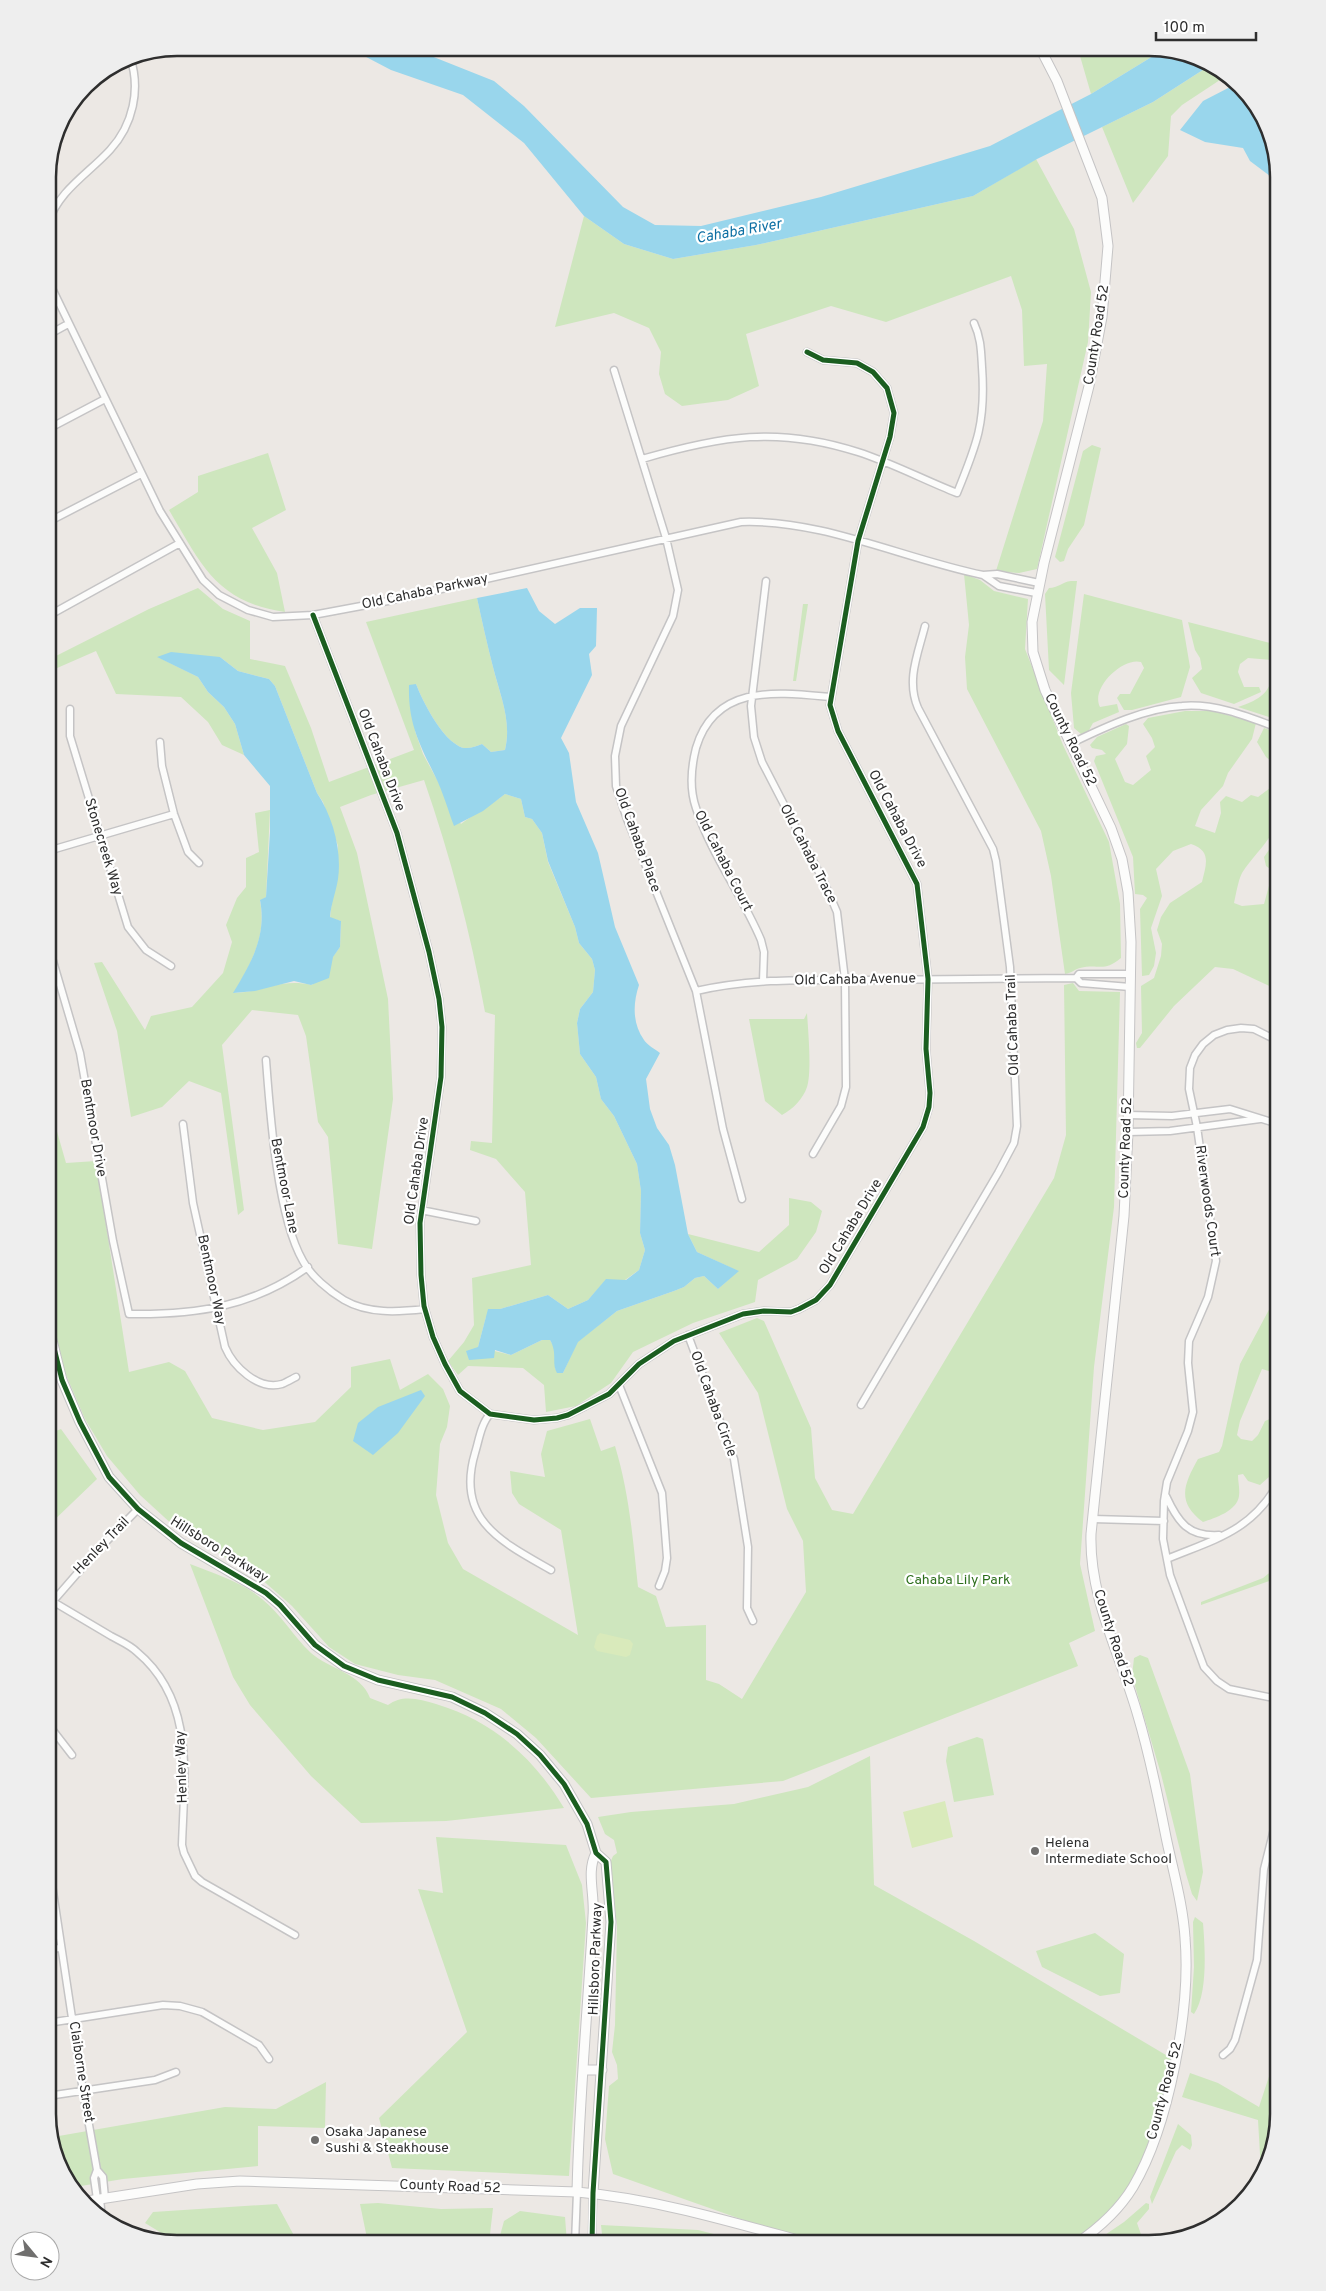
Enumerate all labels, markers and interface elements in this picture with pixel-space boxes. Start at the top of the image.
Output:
scale bar [1156,10,1256,42]
text: 100 m [1164,19,1205,38]
water label: Cahaba River [695,215,784,249]
street label: County Road 52 [1081,284,1113,386]
street label: Old Cahaba Parkway [360,570,490,614]
street label: County Road 52 [1040,691,1100,789]
street label: Old Cahaba Drive [354,706,408,814]
street label: Old Cahaba Drive [864,767,930,871]
street label: Old Cahaba Place [610,785,664,895]
street label: Stonecreek Way [80,796,126,898]
street label: Old Cahaba Trace [776,801,840,907]
street label: Old Cahaba Court [690,808,756,914]
street label: Old Cahaba Avenue [794,970,916,990]
street label: Old Cahaba Trail [1003,974,1023,1076]
street label: Bentmoor Drive [76,1078,110,1178]
street label: County Road 52 [1116,1097,1136,1199]
street label: Old Cahaba Drive [401,1116,433,1226]
street label: Bentmoor Lane [266,1137,302,1235]
street label: Riverwoods Court [1191,1144,1223,1258]
street label: Old Cahaba Drive [816,1176,886,1278]
street label: Bentmoor Way [193,1233,229,1327]
street label: Old Cahaba Circle [686,1349,740,1459]
street label: Hillsboro Parkway [167,1513,271,1587]
street label: Henley Trail [70,1514,134,1578]
park label: Cahaba Lily Park [905,1572,1011,1589]
street label: County Road 52 [1089,1587,1137,1689]
street label: Henley Way [172,1730,192,1804]
place label: Helena Intermediate School [1045,1835,1172,1868]
marker: Helena Intermediate School [1029,1845,1041,1857]
street label: Hillsboro Parkway [586,1902,606,2016]
street label: Claiborne Street [65,2020,97,2124]
street label: County Road 52 [1144,2040,1186,2142]
place label: Osaka Japanese Sushi & Steakhouse [325,2124,449,2157]
marker: Osaka Japanese Sushi & Steakhouse [309,2134,321,2146]
street label: County Road 52 [399,2177,501,2197]
north arrow [10,2231,60,2281]
text: N [35,2253,55,2270]

